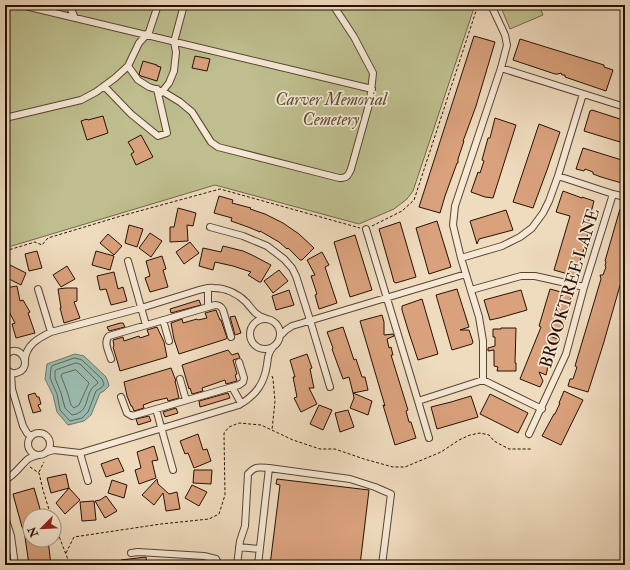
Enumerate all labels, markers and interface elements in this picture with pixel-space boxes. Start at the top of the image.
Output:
park label: Carver Memorial Cemetery [275,89,389,130]
street label: BROOKTREE LANE [535,206,604,370]
north arrow [22,508,62,548]
text: N [25,524,42,540]

